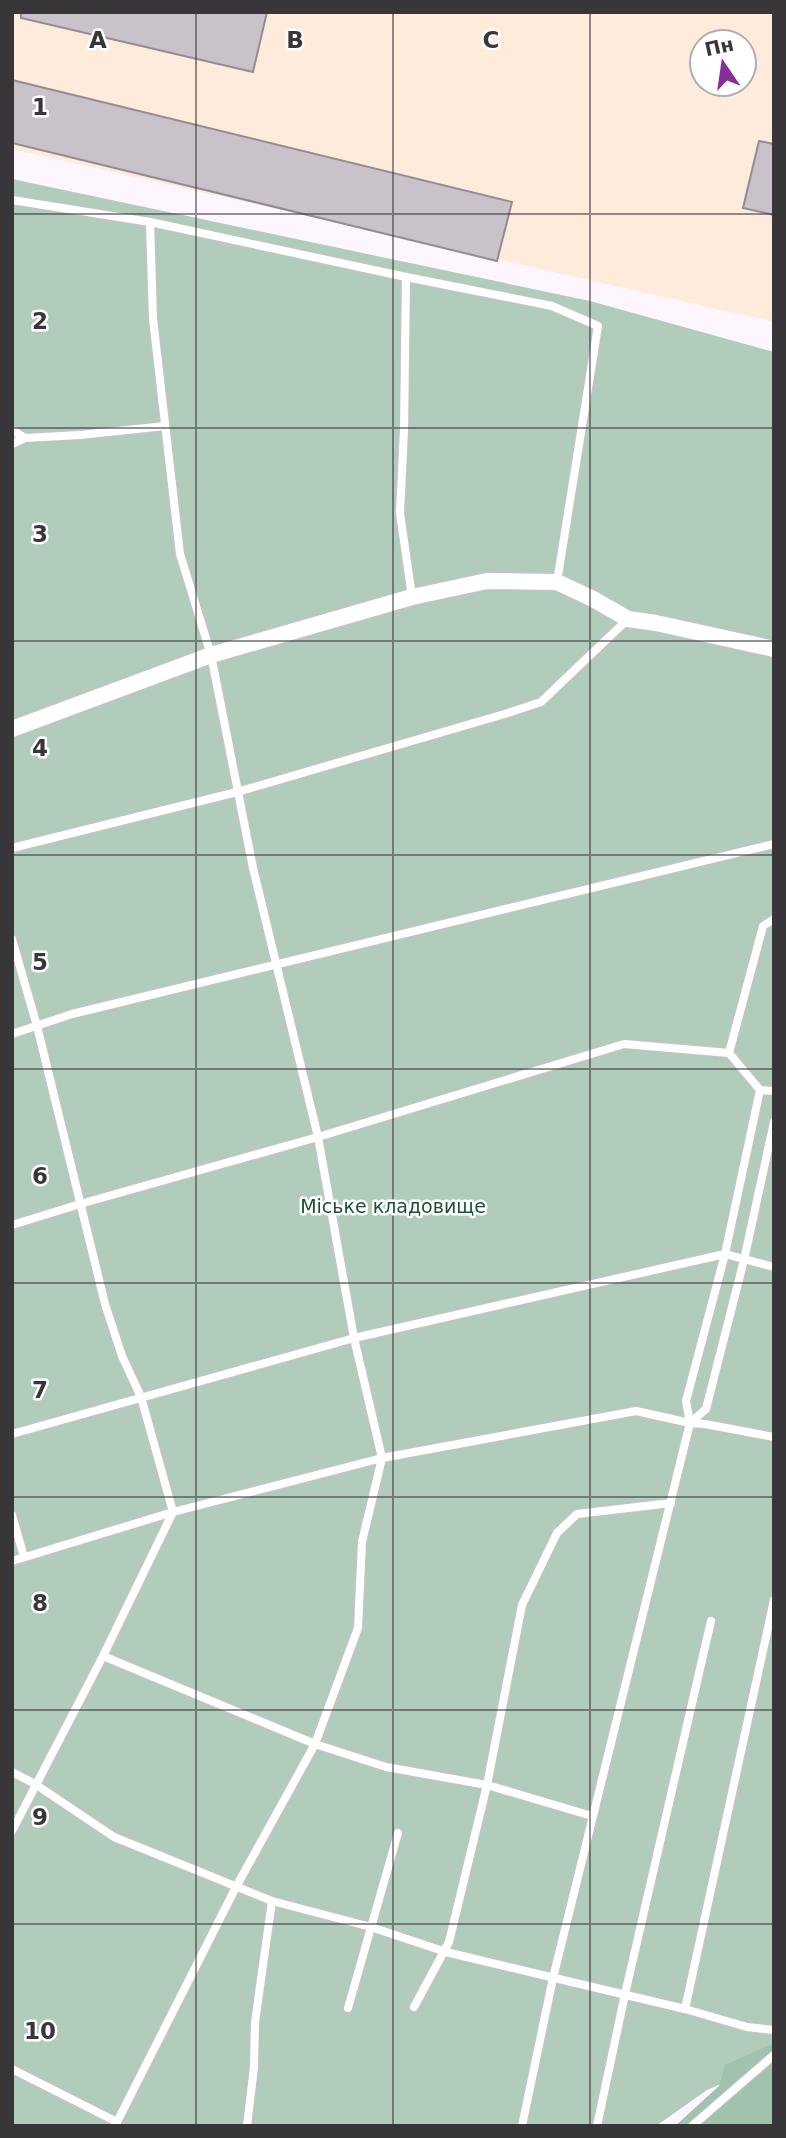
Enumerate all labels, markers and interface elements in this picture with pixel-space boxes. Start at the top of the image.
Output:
text: A [89,27,107,53]
text: B [286,27,304,53]
text: C [483,27,499,53]
north arrow [688,28,758,98]
text: Пн [703,32,736,60]
text: 1 [32,94,48,120]
text: 2 [32,308,48,334]
text: 3 [32,521,48,547]
text: 4 [32,735,48,761]
text: 5 [32,949,48,975]
text: 6 [32,1163,48,1189]
park label: Міське кладовище [300,1195,486,1217]
text: 7 [32,1377,48,1403]
text: 8 [32,1590,48,1616]
text: 9 [32,1804,48,1830]
text: 10 [24,2018,56,2044]

